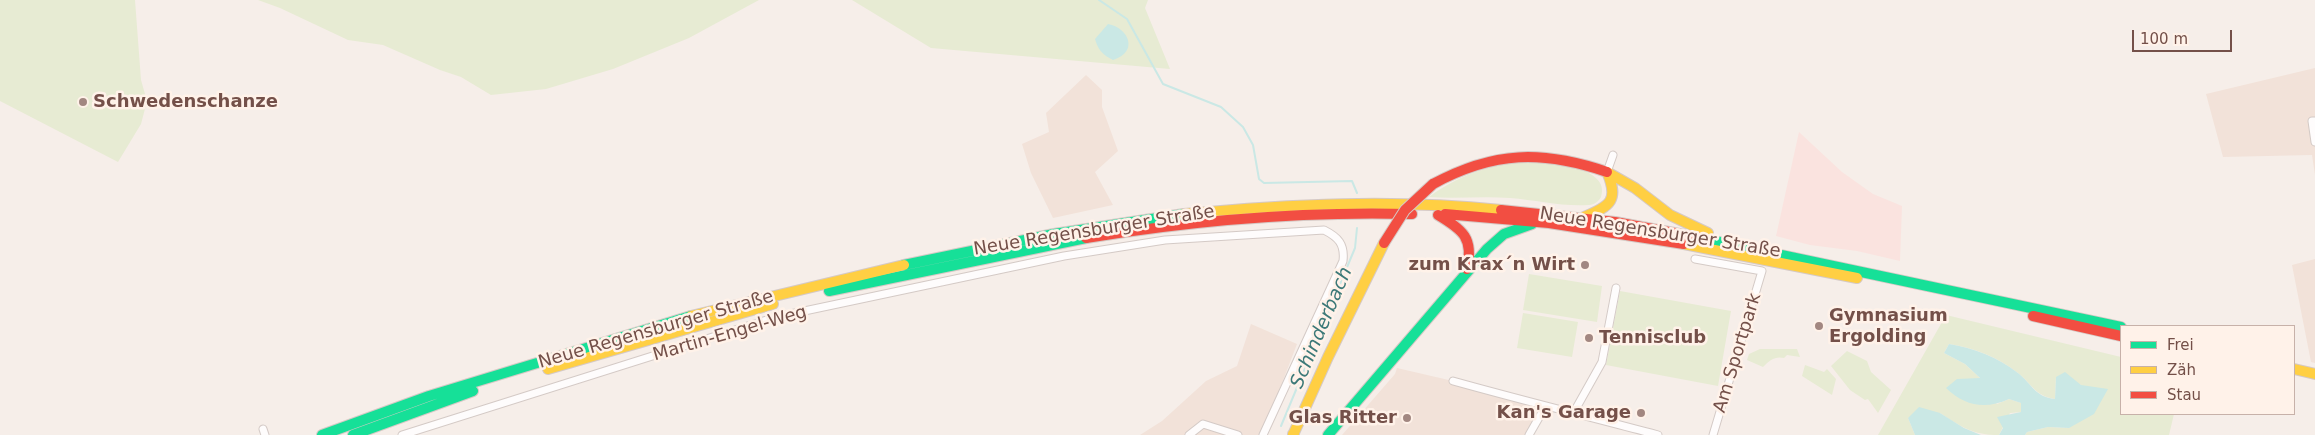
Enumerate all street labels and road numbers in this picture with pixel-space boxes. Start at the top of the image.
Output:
street label: Neue Regensburger Straße [972,201,1216,261]
street label: Neue Regensburger Straße [1538,203,1782,263]
street label: Neue Regensburger Straße [536,286,776,374]
street label: Am Sportpark [1710,290,1766,416]
street label: Martin-Engel-Weg [651,302,809,366]

